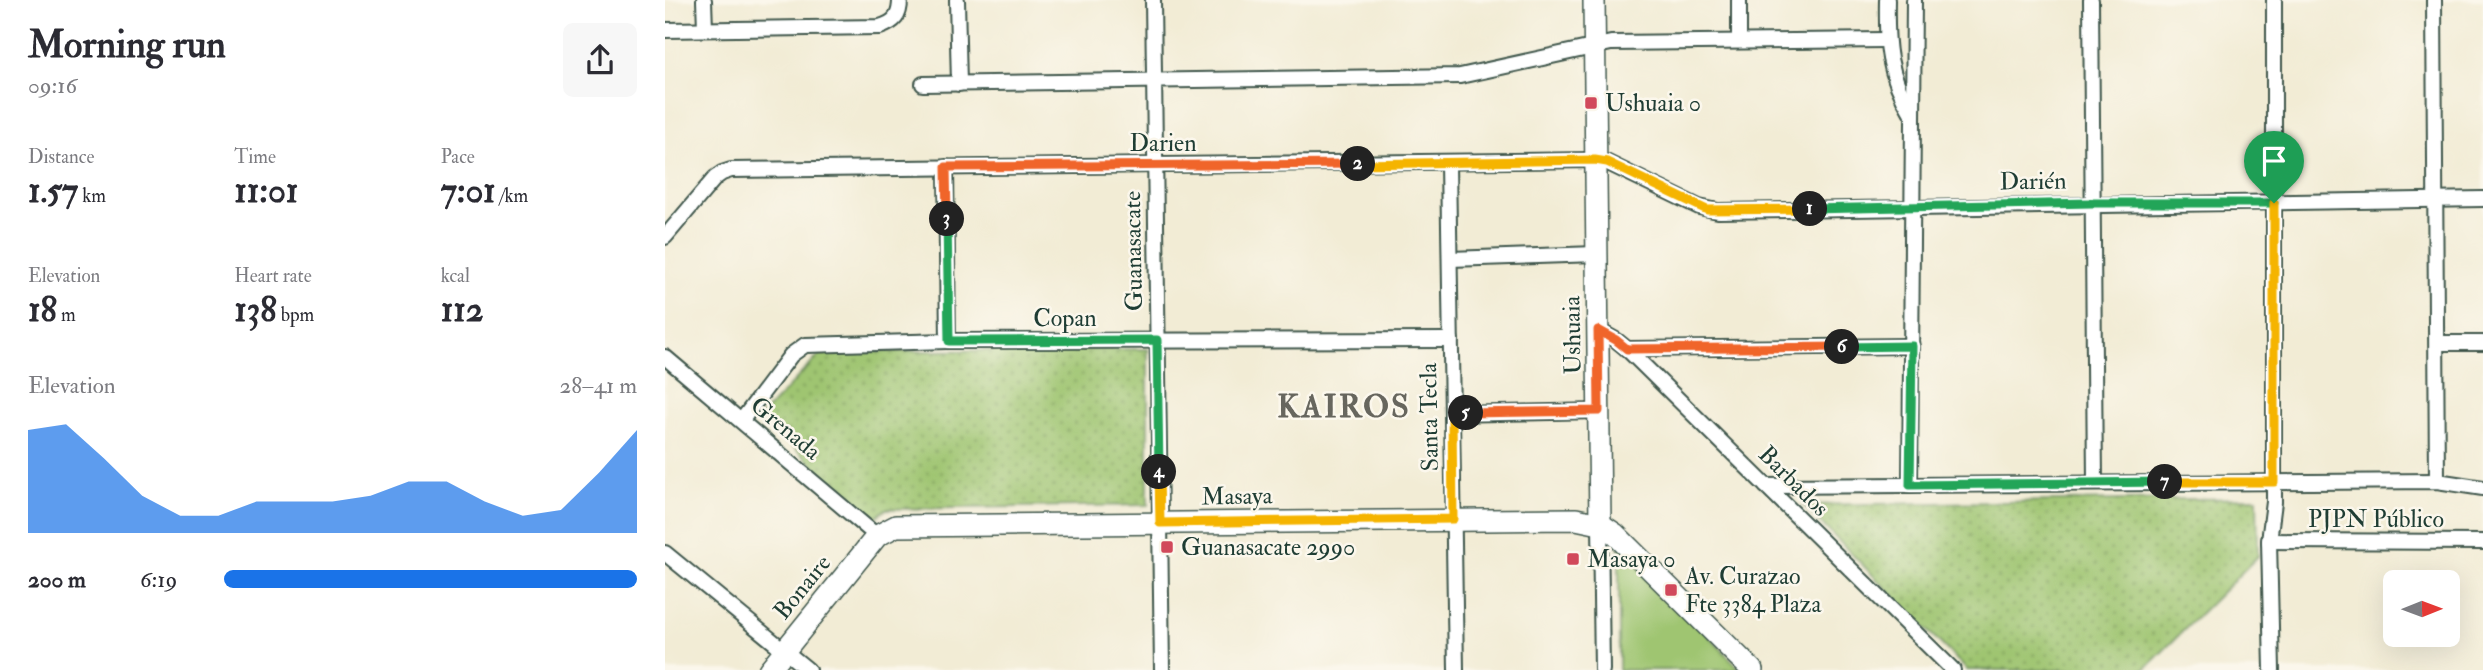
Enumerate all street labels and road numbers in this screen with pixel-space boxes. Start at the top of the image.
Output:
street label: Darien [1129,128,1197,159]
street label: Darién [1999,165,2067,198]
street label: Guanasacate [1117,191,1150,311]
street label: Ushuaia [1556,294,1589,375]
street label: Copan [1033,303,1097,334]
street label: Santa Tecla [1413,361,1446,472]
street label: Grenada [744,390,828,468]
street label: Barbados [1752,439,1836,523]
street label: Masaya [1201,480,1274,513]
street label: PJPN Público [2308,504,2444,535]
street label: Bonaire [767,548,838,626]

